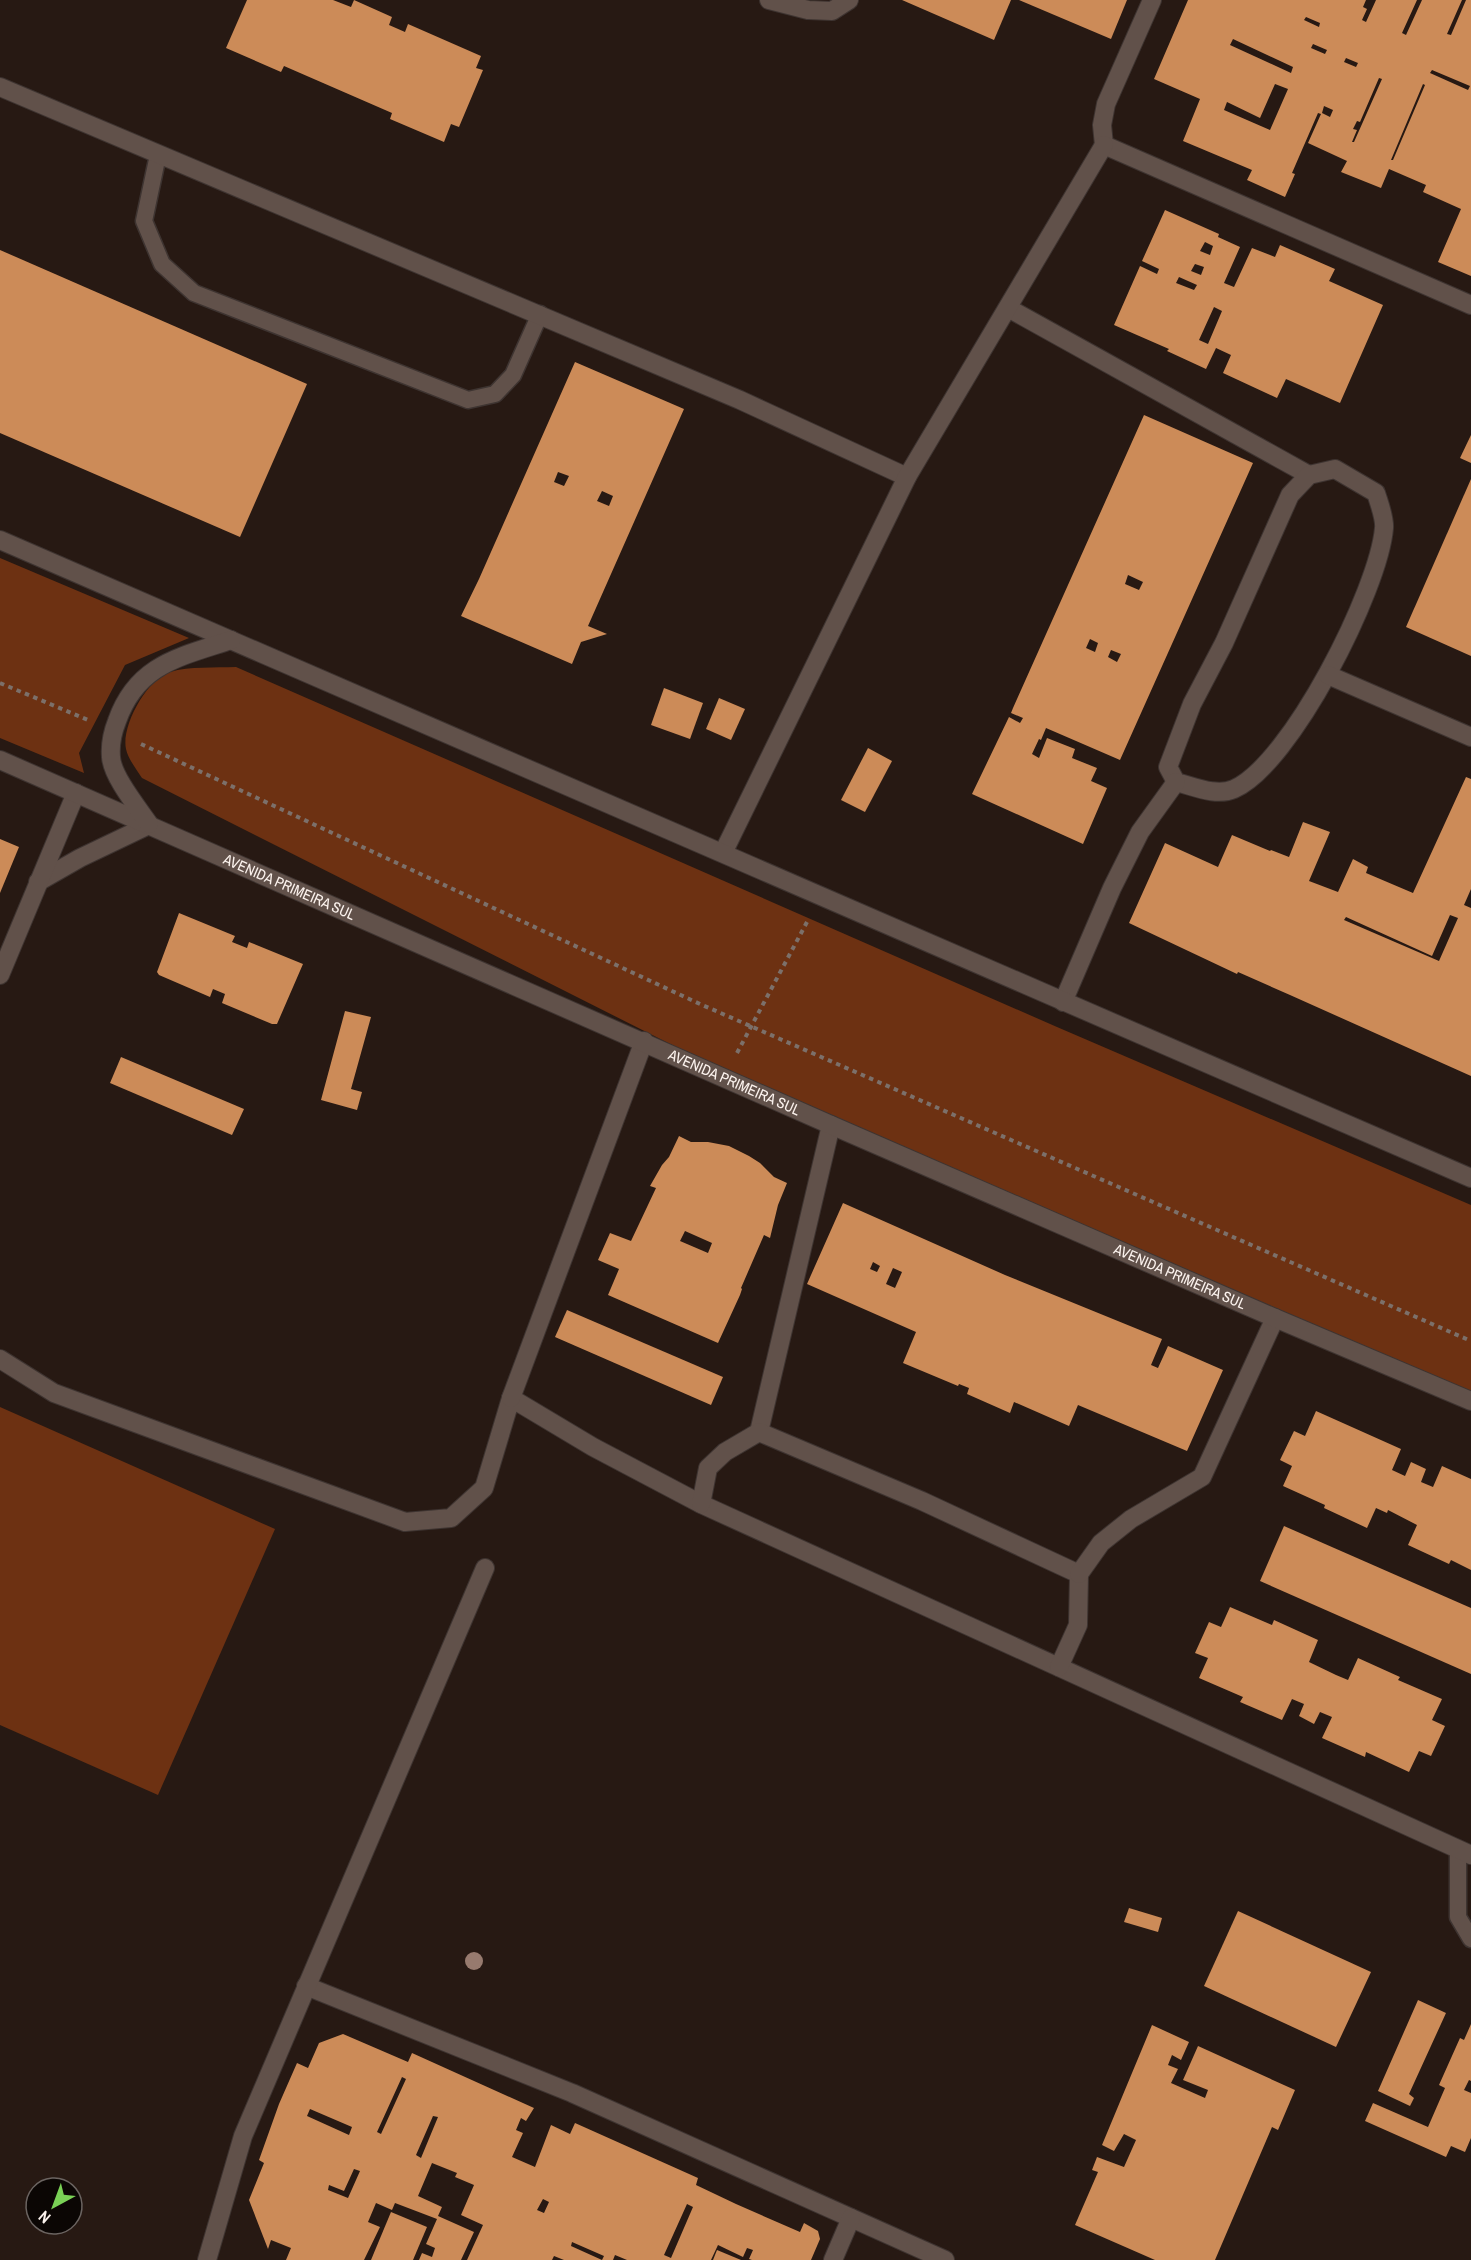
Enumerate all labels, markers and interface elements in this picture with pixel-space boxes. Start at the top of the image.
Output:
street label: AVENIDA PRIMEIRA SUL [219,848,359,925]
street label: AVENIDA PRIMEIRA SUL [664,1043,804,1120]
street label: AVENIDA PRIMEIRA SUL [1110,1238,1250,1314]
north arrow [24,2176,84,2236]
text: N [33,2206,55,2229]

